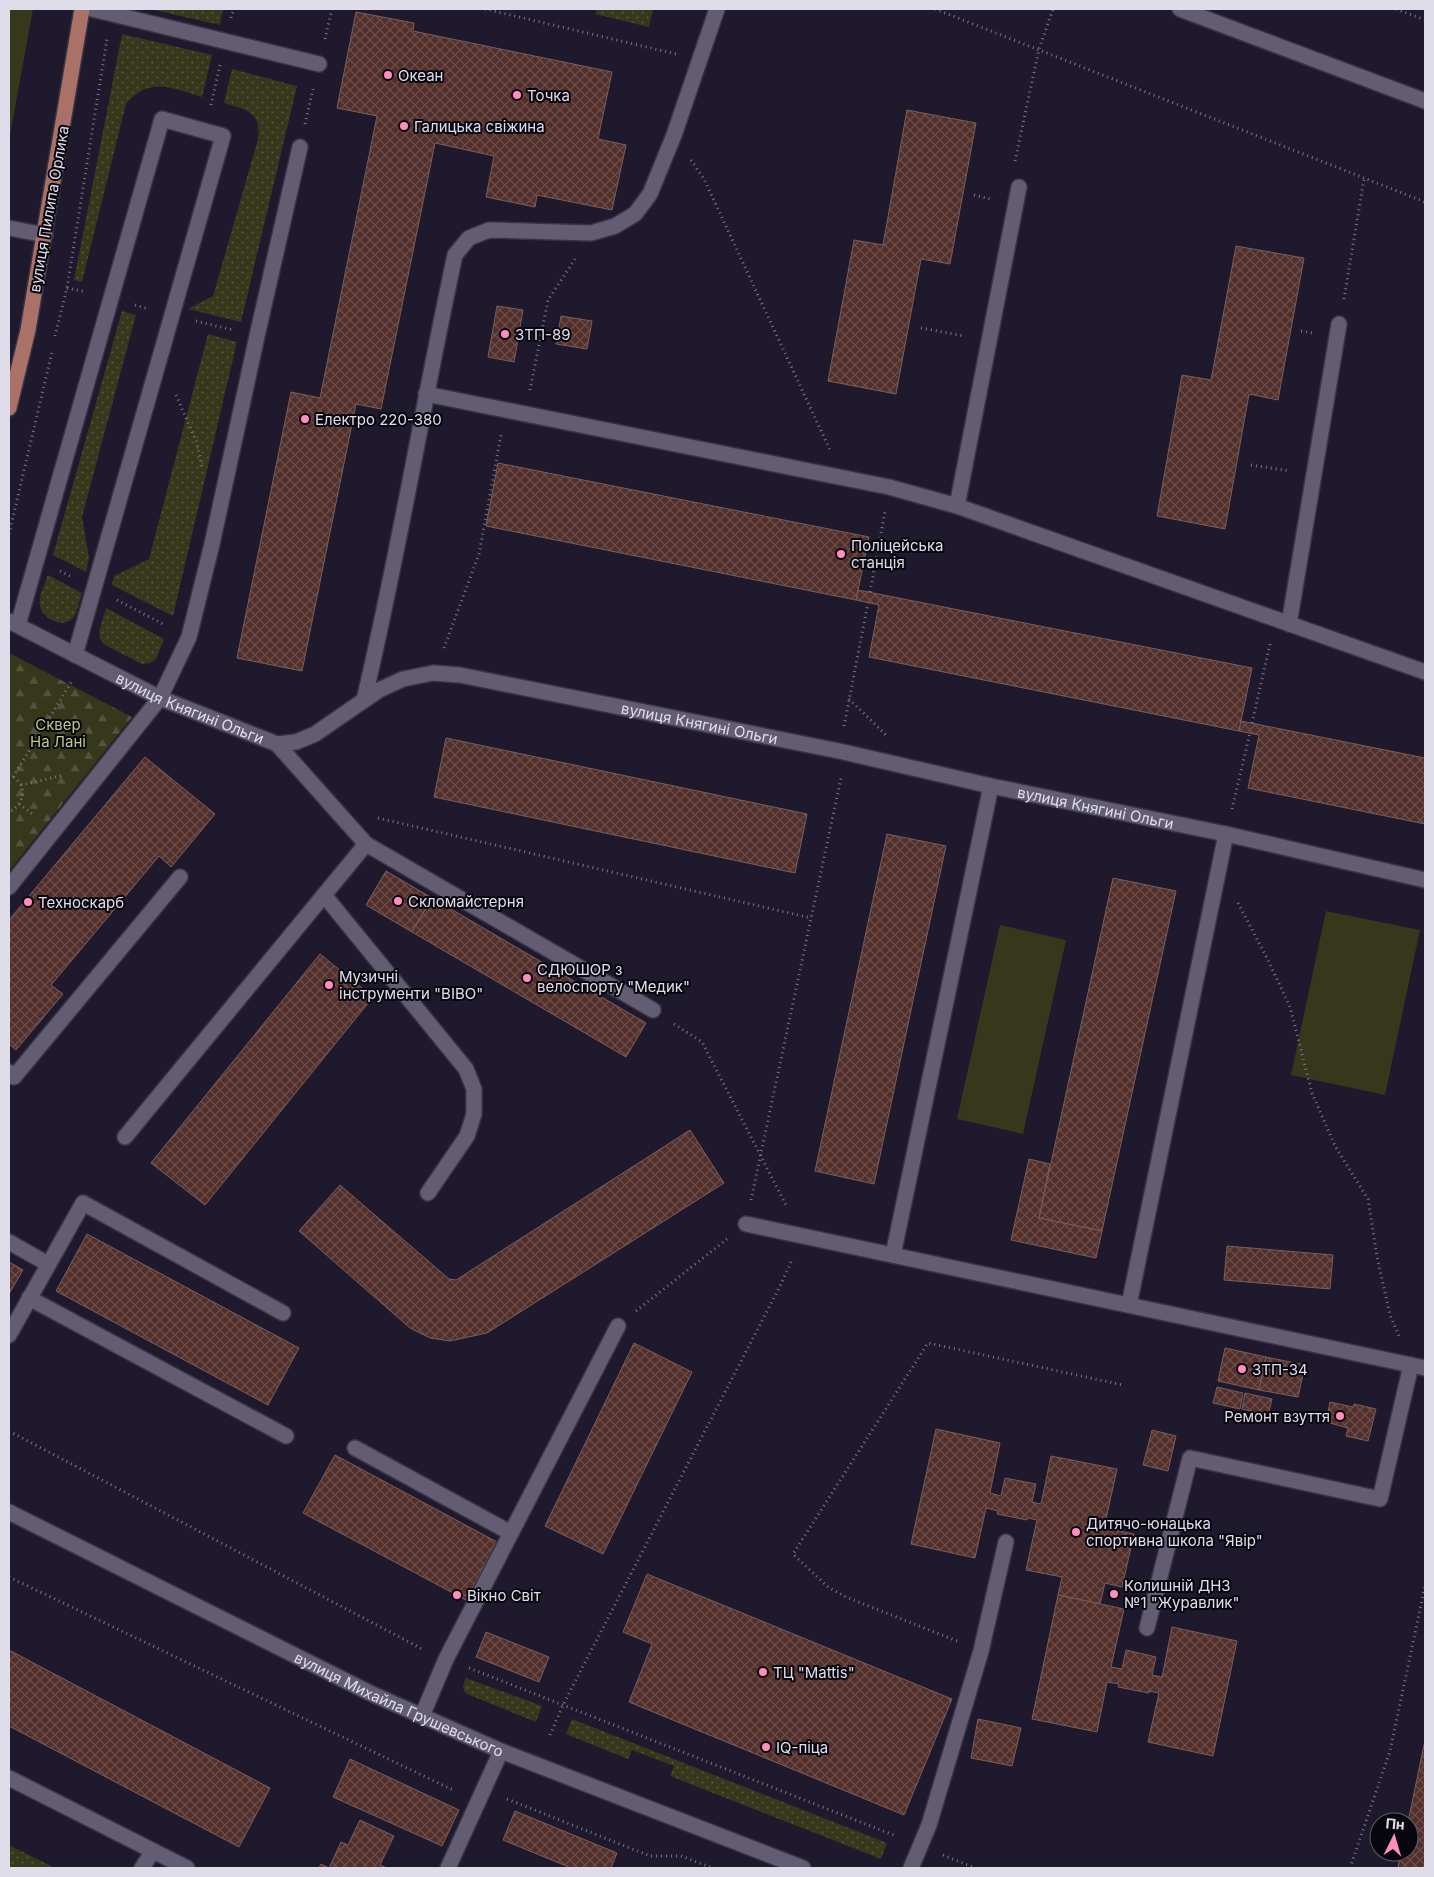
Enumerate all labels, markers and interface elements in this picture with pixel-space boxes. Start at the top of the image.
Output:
place label: Океан [398,66,443,85]
marker: Океан [382,69,394,81]
place label: Точка [527,86,570,105]
marker: Точка [511,89,523,101]
place label: Галицька свіжина [414,117,545,136]
marker: Галицька свіжина [398,120,410,132]
street label: вулиця Пилипа Орлика [25,124,73,294]
place label: ЗТП-89 [515,325,571,344]
marker: ЗТП-89 [499,328,511,340]
place label: Електро 220-380 [315,410,442,429]
marker: Електро 220-380 [299,413,311,425]
place label: Поліцейська станція [851,536,943,572]
marker: Поліцейська станція [835,548,847,560]
street label: вулиця Княгині Ольги [113,668,267,747]
street label: вулиця Княгині Ольги [620,698,779,748]
park label: Сквер На Лані [30,715,86,751]
street label: вулиця Княгині Ольги [1016,782,1175,833]
place label: Скломайстерня [408,892,524,911]
place label: Техноскарб [38,893,124,912]
marker: Скломайстерня [392,895,404,907]
marker: Техноскарб [22,896,34,908]
place label: СДЮШОР з велоспорту "Медик" [537,960,690,996]
place label: Музичні інструменти "ВІВО" [339,967,483,1003]
marker: СДЮШОР з велоспорту "Медик" [521,972,533,984]
marker: Музичні інструменти "ВІВО" [323,979,335,991]
place label: ЗТП-34 [1252,1360,1308,1379]
marker: ЗТП-34 [1236,1363,1248,1375]
place label: Ремонт взуття [1224,1407,1330,1426]
marker: Ремонт взуття [1334,1410,1346,1422]
place label: Дитячо-юнацька спортивна школа "Явір" [1086,1514,1263,1550]
marker: Дитячо-юнацька спортивна школа "Явір" [1070,1526,1082,1538]
place label: Колишній ДНЗ №1 "Журавлик" [1124,1576,1239,1612]
place label: Вікно Світ [467,1586,541,1605]
marker: Колишній ДНЗ №1 "Журавлик" [1108,1588,1120,1600]
marker: Вікно Світ [451,1589,463,1601]
street label: вулиця Михайла Грушевського [292,1647,507,1761]
place label: ТЦ "Mattis" [773,1663,855,1682]
marker: ТЦ "Mattis" [757,1666,769,1678]
place label: IQ-піца [776,1738,828,1757]
marker: IQ-піца [760,1741,772,1753]
north arrow [1369,1812,1419,1862]
text: Пн [1385,1814,1405,1833]

